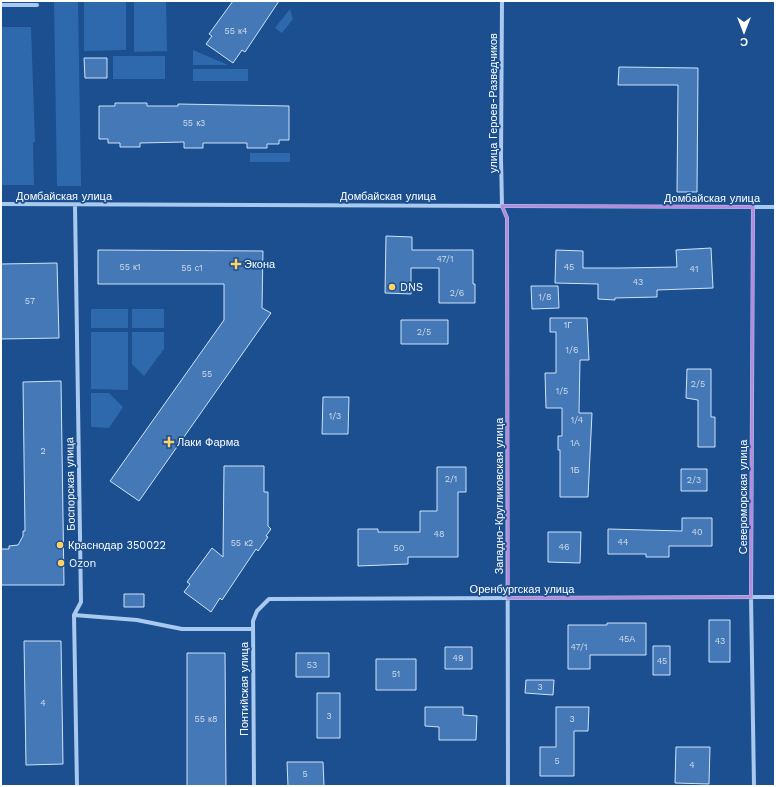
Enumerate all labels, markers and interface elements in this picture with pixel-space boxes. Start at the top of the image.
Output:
north arrow [724,12,764,52]
house number: 55 к4 [225,26,248,36]
street label: улица Героев-Разведчиков [487,33,500,173]
text: С [740,35,748,48]
house number: 55 к3 [183,118,205,128]
street label: Домбайская улица [16,190,113,203]
street label: Домбайская улица [340,190,437,203]
street label: Домбайская улица [664,192,761,205]
house number: 47/1 [436,254,454,264]
place label: Экона [244,258,276,271]
marker: Экона [231,259,241,269]
house number: 55 к1 [120,262,141,272]
house number: 45 [564,262,574,272]
house number: 55 с1 [181,263,203,273]
house number: 41 [690,264,698,274]
house number: 43 [633,277,643,287]
place label: DNS [400,281,423,294]
marker: DNS [387,282,397,292]
house number: 2/6 [450,288,464,298]
house number: 1/8 [539,292,551,302]
house number: 57 [25,296,35,306]
house number: 1Г [564,320,572,330]
house number: 2/5 [417,327,431,337]
house number: 1/6 [566,345,578,355]
house number: 55 [202,369,212,379]
house number: 2/5 [691,379,705,389]
house number: 1/5 [556,386,568,396]
house number: 1/3 [329,411,341,421]
house number: 1/4 [571,415,584,425]
street label: Западно-Кругликовская улица [493,417,506,574]
street label: Боспорская улица [63,436,78,531]
place label: Лаки Фарма [177,436,240,449]
marker: Лаки Фарма [164,437,174,447]
house number: 1А [570,438,580,448]
street label: Североморская улица [737,439,750,554]
house number: 2 [40,446,46,456]
house number: 1Б [570,465,580,475]
house number: 2/1 [445,474,457,484]
house number: 2/3 [687,475,701,485]
house number: 40 [691,527,703,537]
house number: 48 [433,529,445,539]
house number: 44 [618,537,629,547]
house number: 55 к2 [231,538,253,548]
place label: Краснодар 350022 [68,539,166,552]
marker: Краснодар 350022 [55,540,65,550]
house number: 46 [559,542,569,552]
house number: 50 [394,543,405,553]
place label: Ozon [69,557,96,570]
marker: Ozon [56,558,66,568]
street label: Оренбургская улица [470,583,575,596]
house number: 45А [619,634,635,644]
house number: 43 [715,636,725,646]
street label: Понтийская улица [238,641,251,736]
house number: 47/1 [570,642,588,652]
house number: 49 [452,653,464,663]
house number: 45 [657,656,667,666]
house number: 53 [307,660,317,670]
house number: 51 [392,669,400,679]
house number: 3 [537,682,543,692]
house number: 4 [40,698,46,708]
house number: 3 [326,711,332,721]
house number: 55 к8 [194,714,218,724]
house number: 3 [569,714,575,724]
house number: 5 [554,756,560,766]
house number: 4 [689,760,695,770]
house number: 5 [302,769,308,779]

